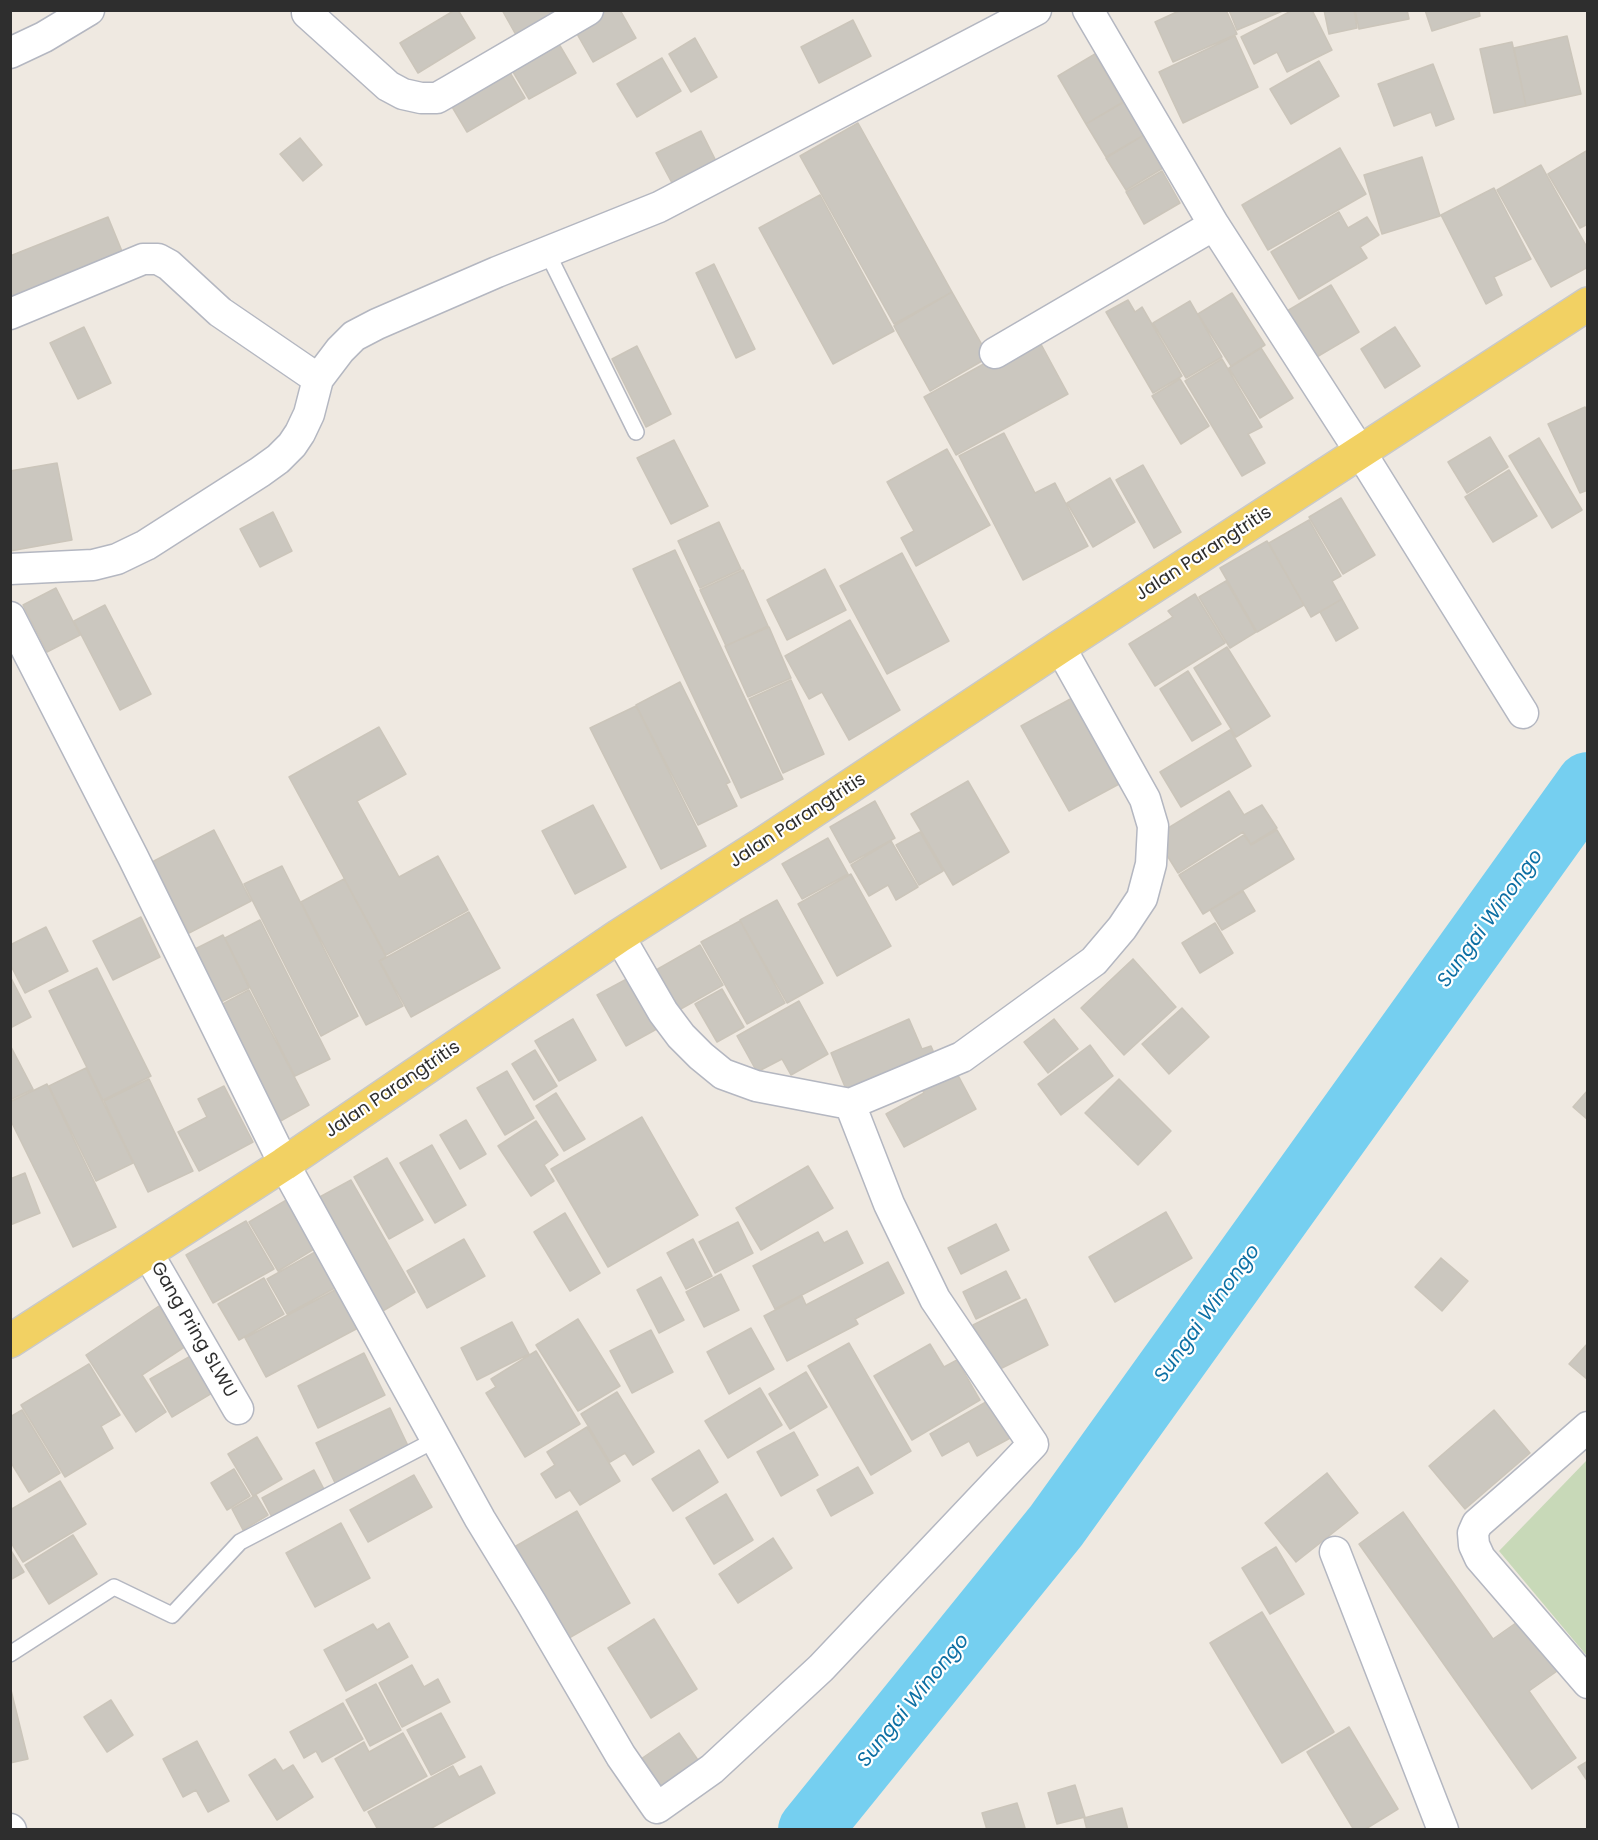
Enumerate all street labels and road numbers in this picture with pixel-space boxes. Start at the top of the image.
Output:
street label: Jalan Parangtritis [1132,502,1276,606]
street label: Jalan Parangtritis [726,769,870,873]
street label: Jalan Parangtritis [322,1037,464,1143]
street label: Gang Pring SLWU [145,1258,241,1402]

